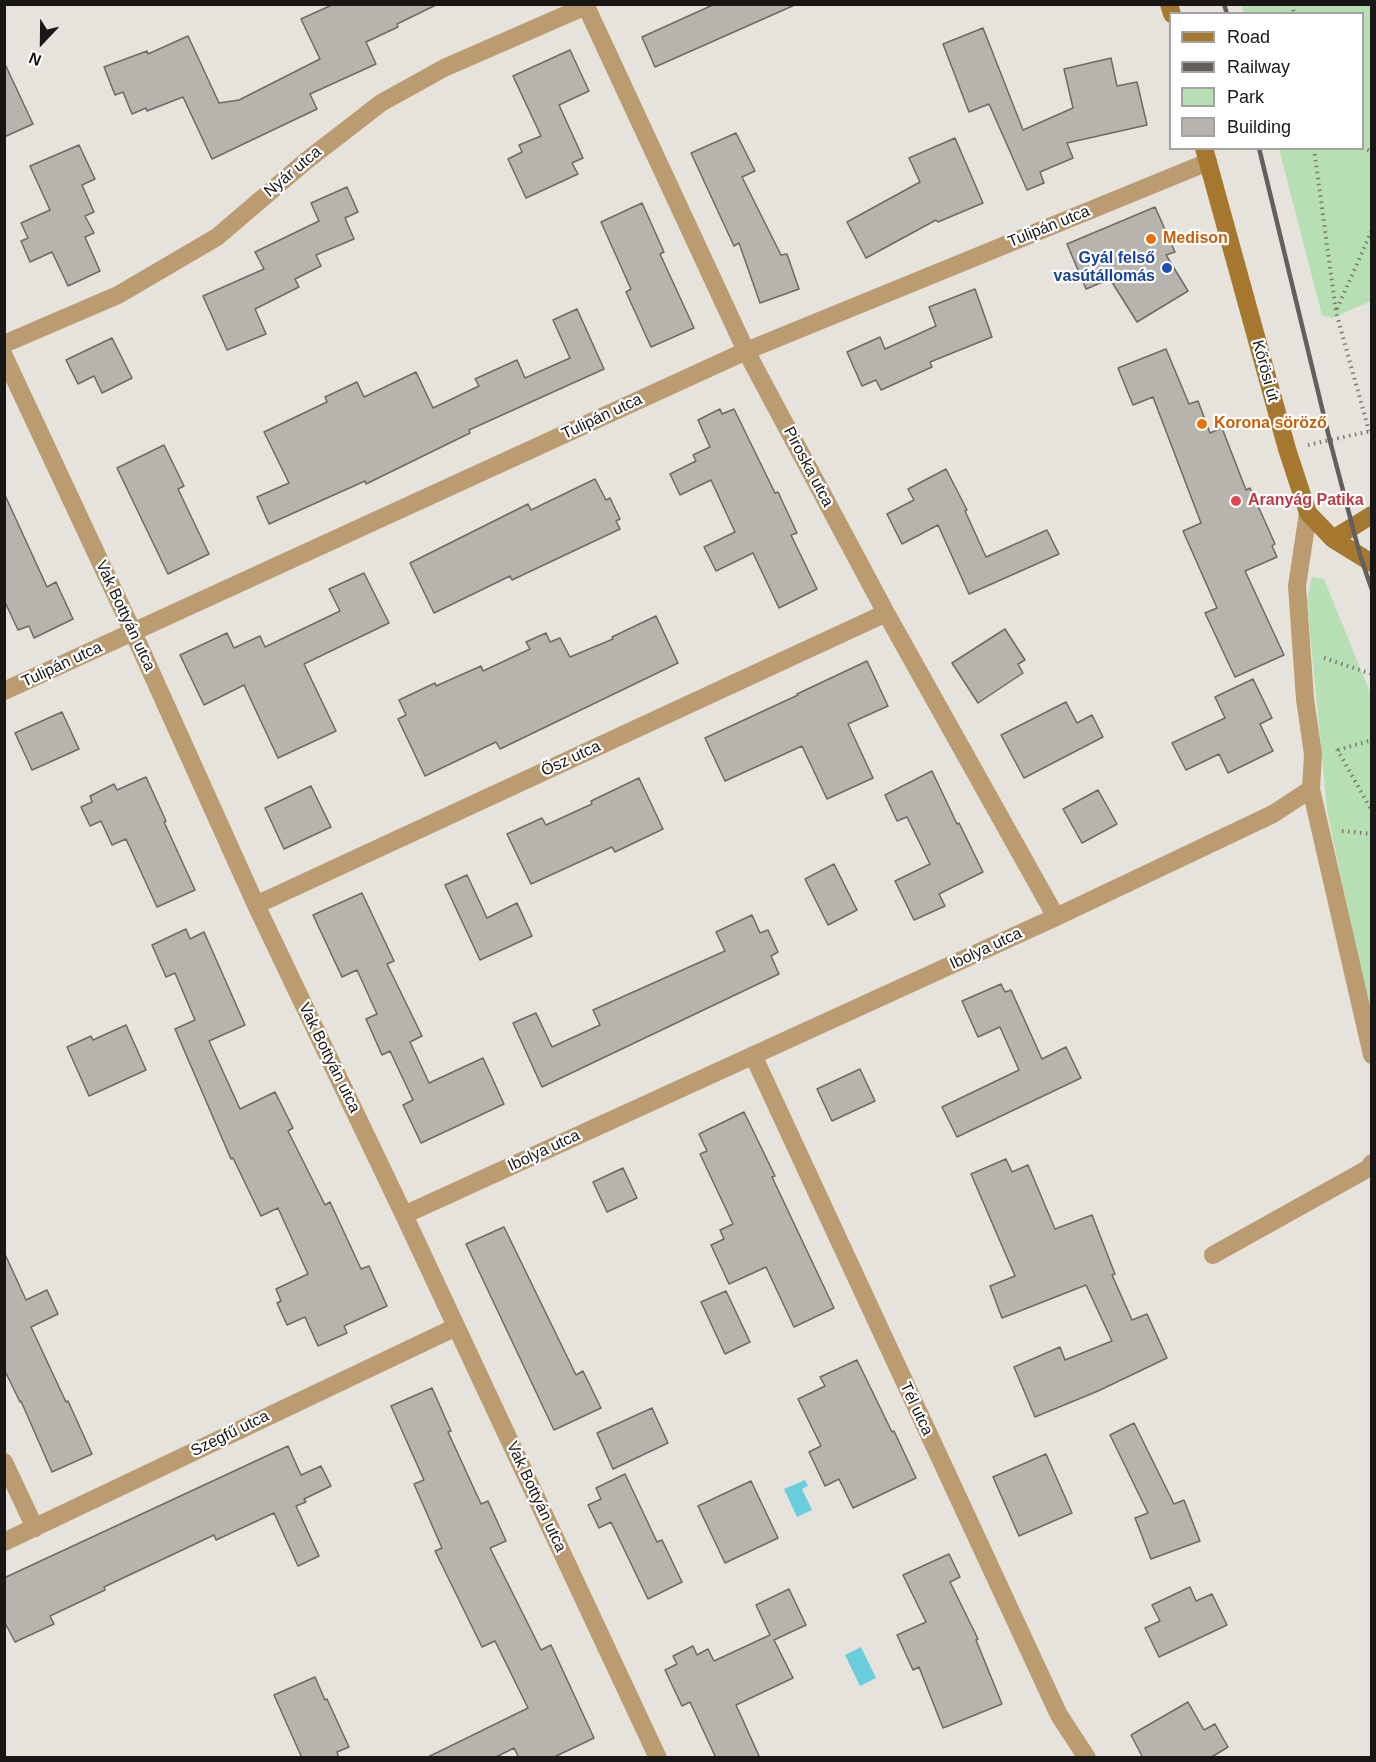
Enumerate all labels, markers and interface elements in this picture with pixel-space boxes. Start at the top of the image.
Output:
north arrow [12,12,72,72]
legend [1169,12,1364,150]
text: Road [1227,27,1270,47]
text: N [27,49,44,69]
text: Railway [1227,57,1290,77]
text: Park [1227,87,1264,107]
text: Building [1227,117,1291,137]
street label: Nyár utca [261,143,325,201]
street label: Tulipán utca [1005,202,1093,252]
place label: Medison [1163,229,1228,249]
marker: Medison [1144,232,1158,246]
place label: Gyál felső vasútállomás [1054,249,1155,287]
marker: Gyál felső vasútállomás [1160,261,1174,275]
street label: Kőrösi út [1248,338,1282,404]
street label: Tulipán utca [559,390,645,444]
place label: Korona söröző [1214,414,1327,434]
marker: Korona söröző [1195,417,1209,431]
street label: Piroska utca [779,424,837,510]
place label: Aranyág Patika [1248,491,1364,511]
marker: Aranyág Patika [1229,494,1243,508]
street label: Vak Bottyán utca [91,558,159,674]
street label: Tulipán utca [19,638,105,692]
street label: Ősz utca [538,737,604,781]
street label: Ibolya utca [947,924,1025,974]
street label: Vak Bottyán utca [294,1000,364,1116]
street label: Ibolya utca [505,1126,583,1176]
street label: Tél utca [895,1379,937,1439]
street label: Szegfű utca [188,1407,272,1461]
street label: Vak Bottyán utca [502,1439,570,1555]

